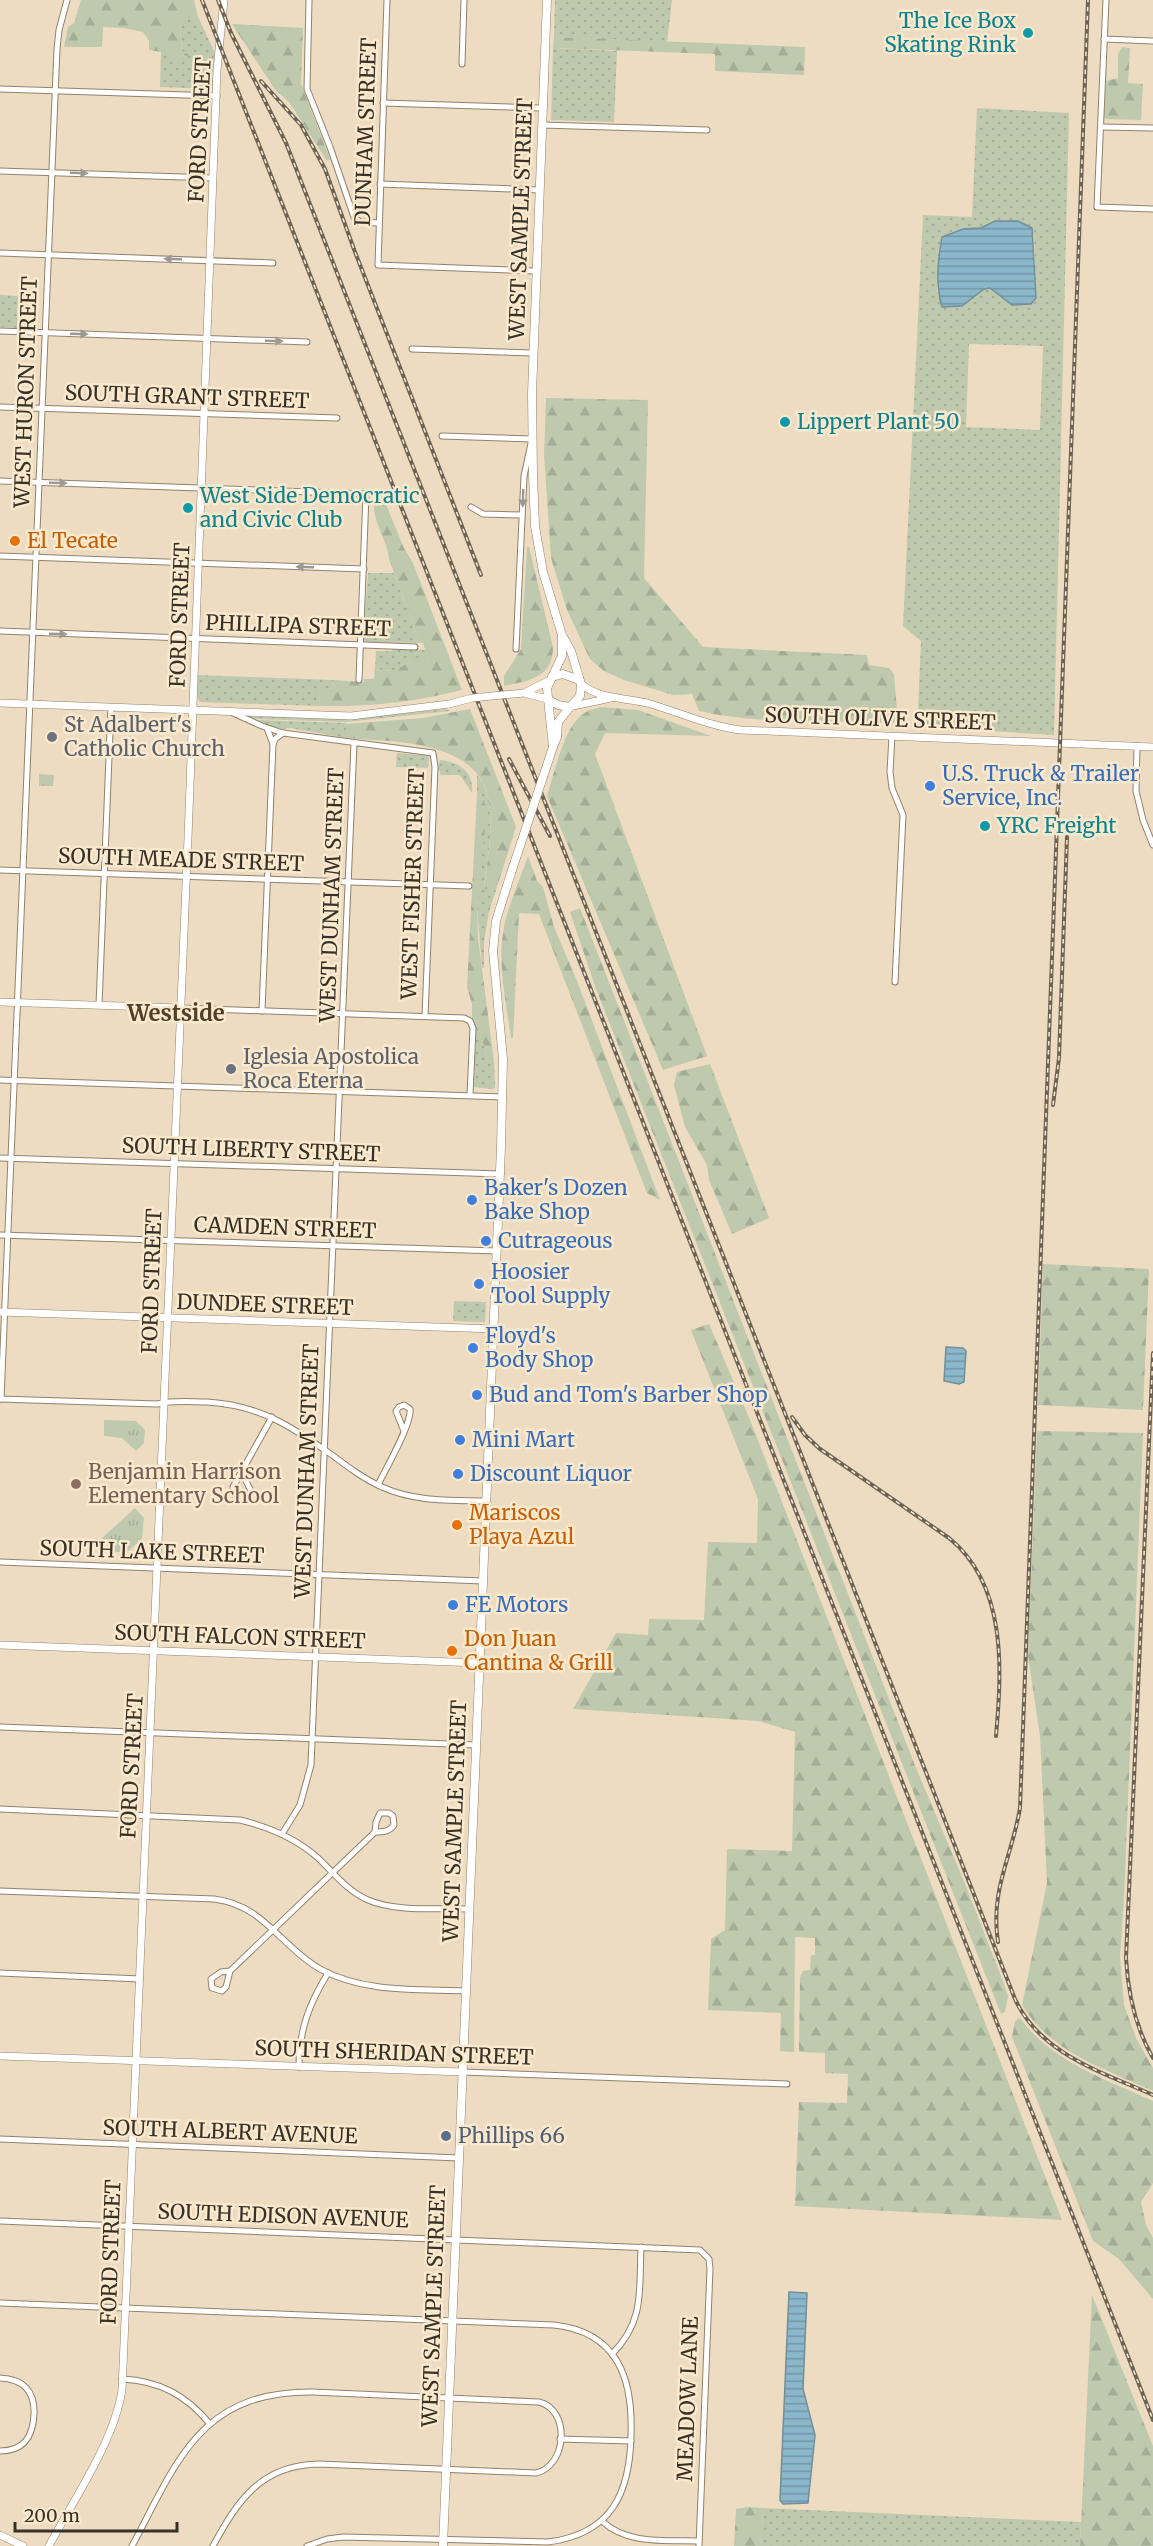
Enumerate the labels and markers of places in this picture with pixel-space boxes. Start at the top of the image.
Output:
place label: The Ice Box Skating Rink [884,7,1017,58]
marker: The Ice Box Skating Rink [1021,26,1035,40]
place label: Lippert Plant 50 [797,408,960,435]
marker: Lippert Plant 50 [778,415,792,429]
place label: West Side Democratic and Civic Club [199,482,420,533]
marker: West Side Democratic and Civic Club [181,501,195,515]
place label: El Tecate [27,527,118,554]
marker: El Tecate [8,534,22,548]
place label: St Adalbert's Catholic Church [64,711,225,762]
marker: St Adalbert's Catholic Church [45,730,59,744]
place label: U.S. Truck & Trailer Service, Inc. [942,760,1139,811]
marker: U.S. Truck & Trailer Service, Inc. [923,779,937,793]
place label: YRC Freight [996,812,1117,839]
marker: YRC Freight [978,819,992,833]
place label: Iglesia Apostolica Roca Eterna [243,1043,419,1094]
marker: Iglesia Apostolica Roca Eterna [224,1062,238,1076]
place label: Baker's Dozen Bake Shop [484,1174,628,1225]
marker: Baker's Dozen Bake Shop [465,1193,479,1207]
place label: Cutrageous [498,1227,613,1254]
marker: Cutrageous [479,1234,493,1248]
place label: Hoosier Tool Supply [491,1258,611,1309]
marker: Hoosier Tool Supply [472,1277,486,1291]
place label: Floyd's Body Shop [485,1322,594,1373]
marker: Floyd's Body Shop [466,1341,480,1355]
place label: Bud and Tom's Barber Shop [489,1381,768,1408]
marker: Bud and Tom's Barber Shop [470,1388,484,1402]
place label: Mini Mart [472,1426,575,1453]
marker: Mini Mart [453,1433,467,1447]
place label: Benjamin Harrison Elementary School [88,1458,281,1509]
place label: Discount Liquor [470,1460,632,1487]
marker: Discount Liquor [451,1467,465,1481]
marker: Benjamin Harrison Elementary School [69,1477,83,1491]
place label: Mariscos Playa Azul [469,1499,575,1550]
marker: Mariscos Playa Azul [450,1518,464,1532]
place label: FE Motors [465,1591,568,1618]
marker: FE Motors [446,1598,460,1612]
place label: Don Juan Cantina & Grill [464,1625,614,1676]
marker: Don Juan Cantina & Grill [445,1644,459,1658]
place label: Phillips 66 [458,2122,565,2149]
marker: Phillips 66 [439,2129,453,2143]

